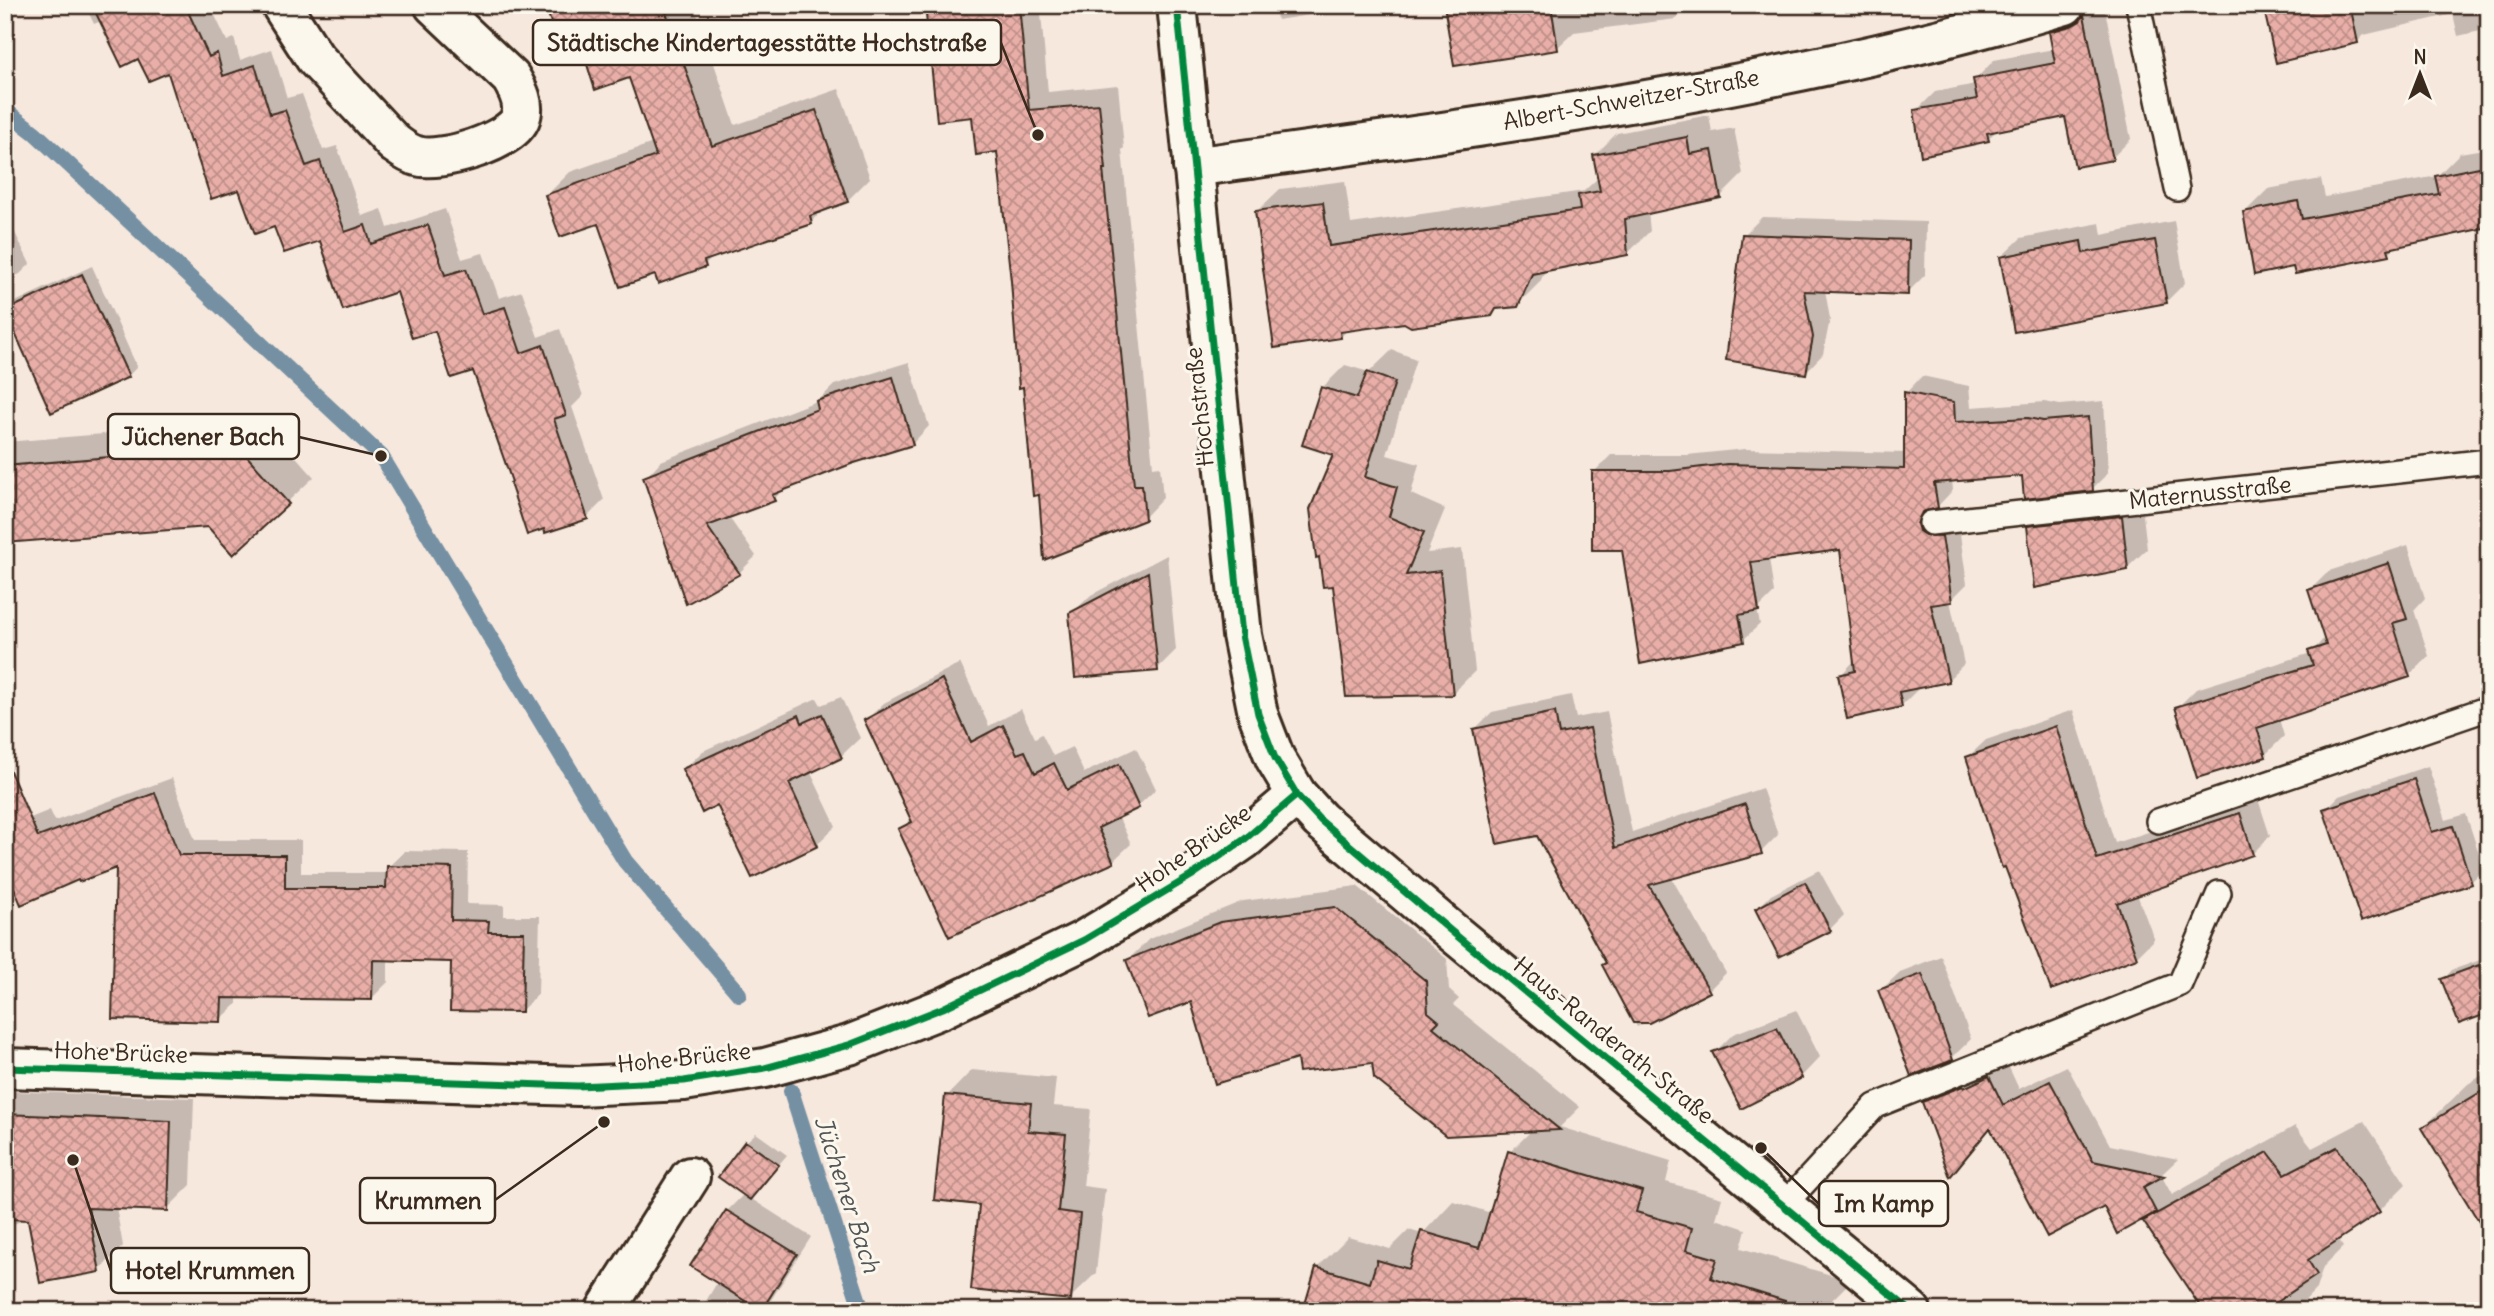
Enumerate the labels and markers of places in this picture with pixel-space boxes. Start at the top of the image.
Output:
callout: Städtische Kindertagesstätte Hochstraße [533,20,1001,65]
callout: Jüchener Bach [108,414,299,459]
callout: Krummen [360,1178,495,1223]
callout: Im Kamp [1819,1181,1948,1226]
callout: Hotel Krummen [111,1248,309,1293]

